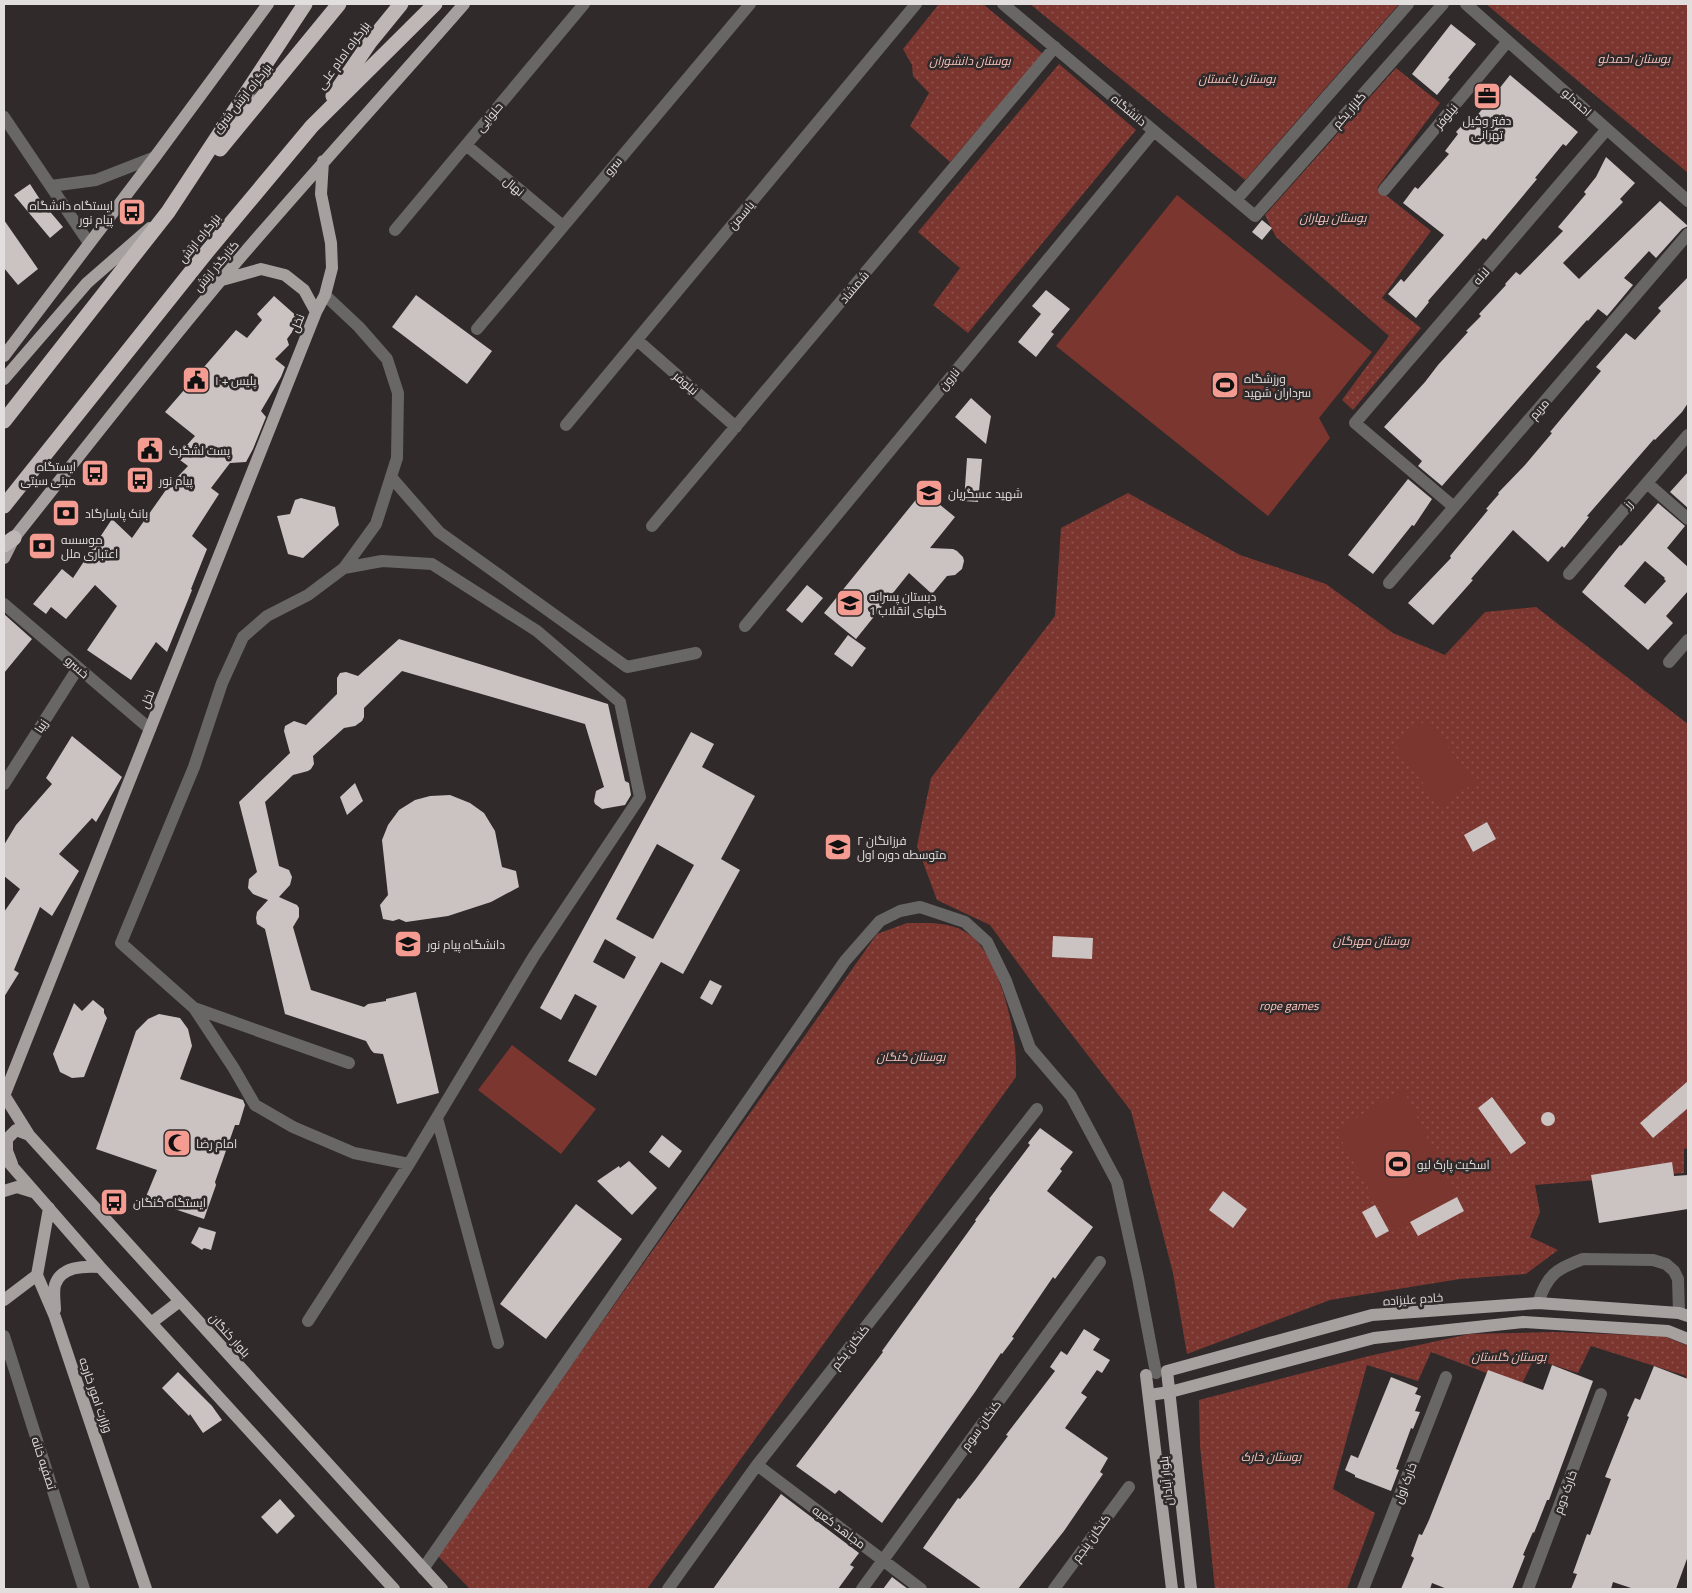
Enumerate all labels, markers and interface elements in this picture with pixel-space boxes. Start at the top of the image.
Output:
street label: بزرگراه امام علی [310,16,376,94]
park label: بوستان احمدلو [1598,47,1671,70]
park label: بوستان دانشوران [929,49,1012,72]
street label: بزرگراه ارتش شرق [206,58,278,138]
park label: بوستان باغستان [1199,67,1276,90]
office icon: دفتر وکیل تهرانی [1472,81,1502,111]
street label: احمدلو [1556,82,1598,122]
street label: گلزار یکم [1326,86,1372,134]
street label: دانشگاه [1106,88,1152,132]
street label: حلوایی [469,96,509,138]
street label: نیلوفر [1427,98,1464,135]
place label: دفتر وکیل تهرانی [1463,109,1512,146]
street label: سرو [598,151,628,181]
street label: نهال [498,170,530,202]
place label: ایستگاه دانشگاه پیام نور [29,194,114,231]
street label: یاسمن [722,194,761,235]
bus stop icon: ایستگاه دانشگاه پیام نور [117,197,147,227]
park label: بوستان بهاران [1300,206,1367,229]
street label: بزرگراه ارتش [171,208,227,268]
street label: کنارگذر ارتش [187,235,245,297]
street label: لاله [1466,262,1496,290]
street label: شمشاد [833,265,875,309]
street label: نخل [283,310,311,336]
street label: نارون [932,362,966,396]
street label: نیلوفر [667,364,704,401]
public building icon: پلیس +۱۰ [181,365,211,395]
place label: ورزشگاه سرداران شهید [1244,367,1311,404]
place label: پلیس +۱۰ [215,369,257,392]
sports icon: ورزشگاه سرداران شهید [1210,370,1240,400]
street label: مریم [1523,393,1555,425]
public building icon: پست لشگرک [135,435,165,465]
place label: پست لشگرک [169,439,231,462]
place label: ایستگاه مینی سیتی [20,455,76,492]
bus stop icon: ایستگاه مینی سیتی [80,458,110,488]
bus stop icon: پیام نور [125,465,155,495]
place label: پیام نور [158,469,194,492]
school or university icon: شهید عسگریان [914,478,944,508]
place label: شهید عسگریان [948,482,1023,505]
street label: رز [1617,494,1639,515]
bank icon: بانک پاسارگاد [51,498,81,528]
place label: بانک پاسارگاد [85,502,148,525]
place label: موسسه اعتباری ملل [61,528,118,565]
bank icon: موسسه اعتباری ملل [27,531,57,561]
place label: دبستان پسرانه گلهای انقلاب 1 [869,585,947,622]
school or university icon: دبستان پسرانه گلهای انقلاب 1 [835,588,865,618]
street label: خسرو [59,649,95,685]
street label: نخل [133,686,161,712]
street label: زیبا [28,714,54,738]
place label: فرزانگان ۲ متوسطه دوره اول [857,829,947,866]
school or university icon: فرزانگان ۲ متوسطه دوره اول [823,832,853,862]
school or university icon: دانشگاه پیام نور [393,929,423,959]
park label: بوستان مهرگان [1333,929,1410,952]
place label: دانشگاه پیام نور [426,933,505,956]
park label: rope games [1259,994,1320,1017]
park label: بوستان کنگان [877,1045,946,1068]
mosque icon: امام رضا [162,1128,192,1158]
place label: امام رضا [196,1132,237,1155]
sports icon: اسکیت پارک لیو [1383,1149,1413,1179]
place label: اسکیت پارک لیو [1417,1153,1490,1176]
bus stop icon: ایستگاه کنگان [99,1187,129,1217]
place label: ایستگاه کنگان [133,1191,206,1214]
street label: خادم علیزاده [1382,1285,1444,1313]
street label: بلوار کنگان [203,1307,257,1363]
street label: کنگان یکم [825,1319,875,1375]
park label: بوستان گلستان [1472,1345,1547,1368]
street label: وزارت امور خارجه [72,1354,120,1436]
street label: کنگان سوم [955,1395,1007,1455]
street label: تصفیه خانه [25,1434,64,1493]
park label: بوستان خارک [1241,1445,1302,1468]
street label: بلوار آبادان [1152,1455,1180,1507]
street label: خارک اول [1387,1459,1423,1507]
street label: خارک دوم [1546,1467,1584,1517]
street label: مجاهد کعبه [807,1499,871,1555]
street label: کنگان پنجم [1065,1509,1117,1567]

